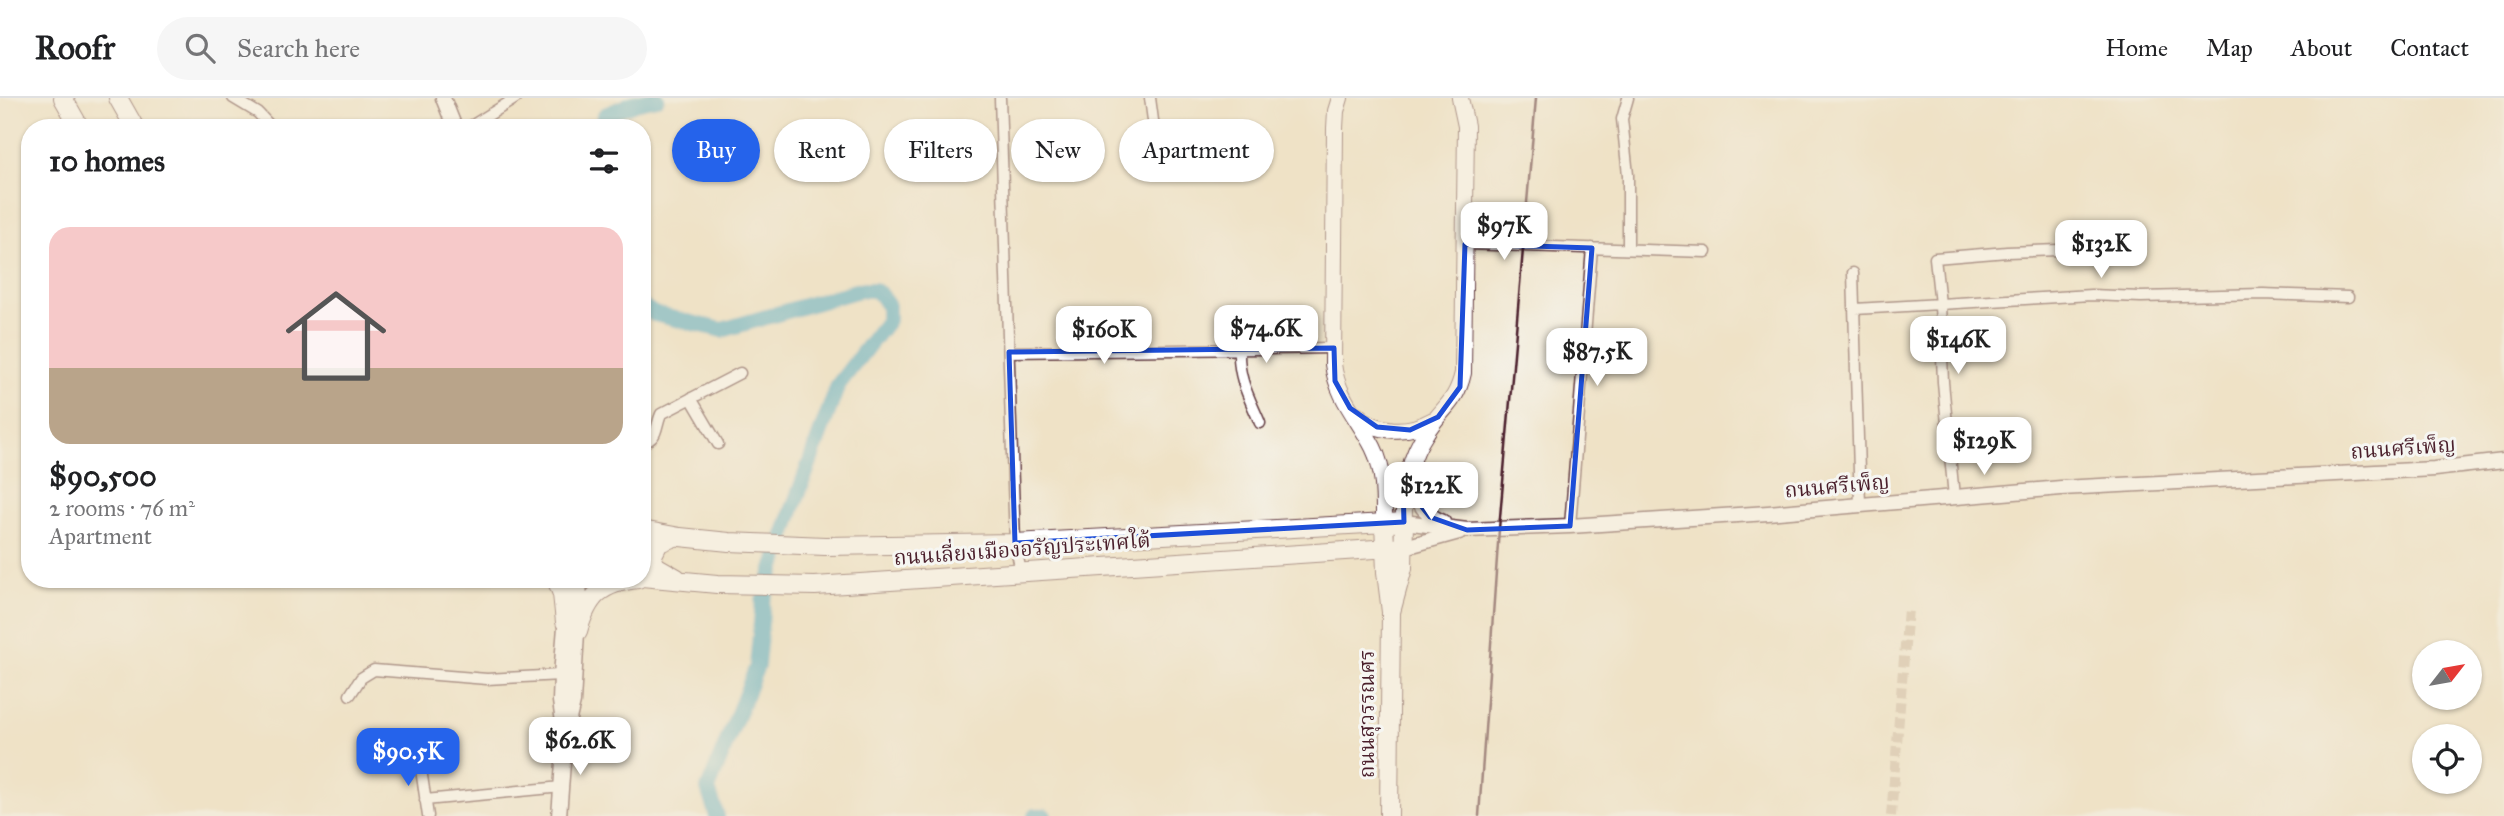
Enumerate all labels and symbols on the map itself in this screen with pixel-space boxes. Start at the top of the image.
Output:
pin: $97K [1463,202,1545,262]
pin: $132K [2052,220,2150,280]
pin: $160K [1055,306,1153,366]
pin: $74.6K [1209,306,1323,365]
pin: $146K [1909,316,2007,376]
pin: $87.5K [1540,328,1654,388]
pin: $129K [1935,418,2033,477]
street label: ถนนศรีเพ็ญ [2350,431,2456,465]
pin: $122K [1382,462,1480,522]
street label: ถนนศรีเพ็ญ [1783,468,1891,504]
street label: ถนนเลี่ยงเมืองอรัญประเทศใต้ [893,524,1151,571]
north arrow [2412,640,2482,710]
street label: ถนนสุวรรณศร [1354,650,1381,778]
pin: $62.6K [523,718,637,777]
pin: $90.5K [351,728,465,788]

